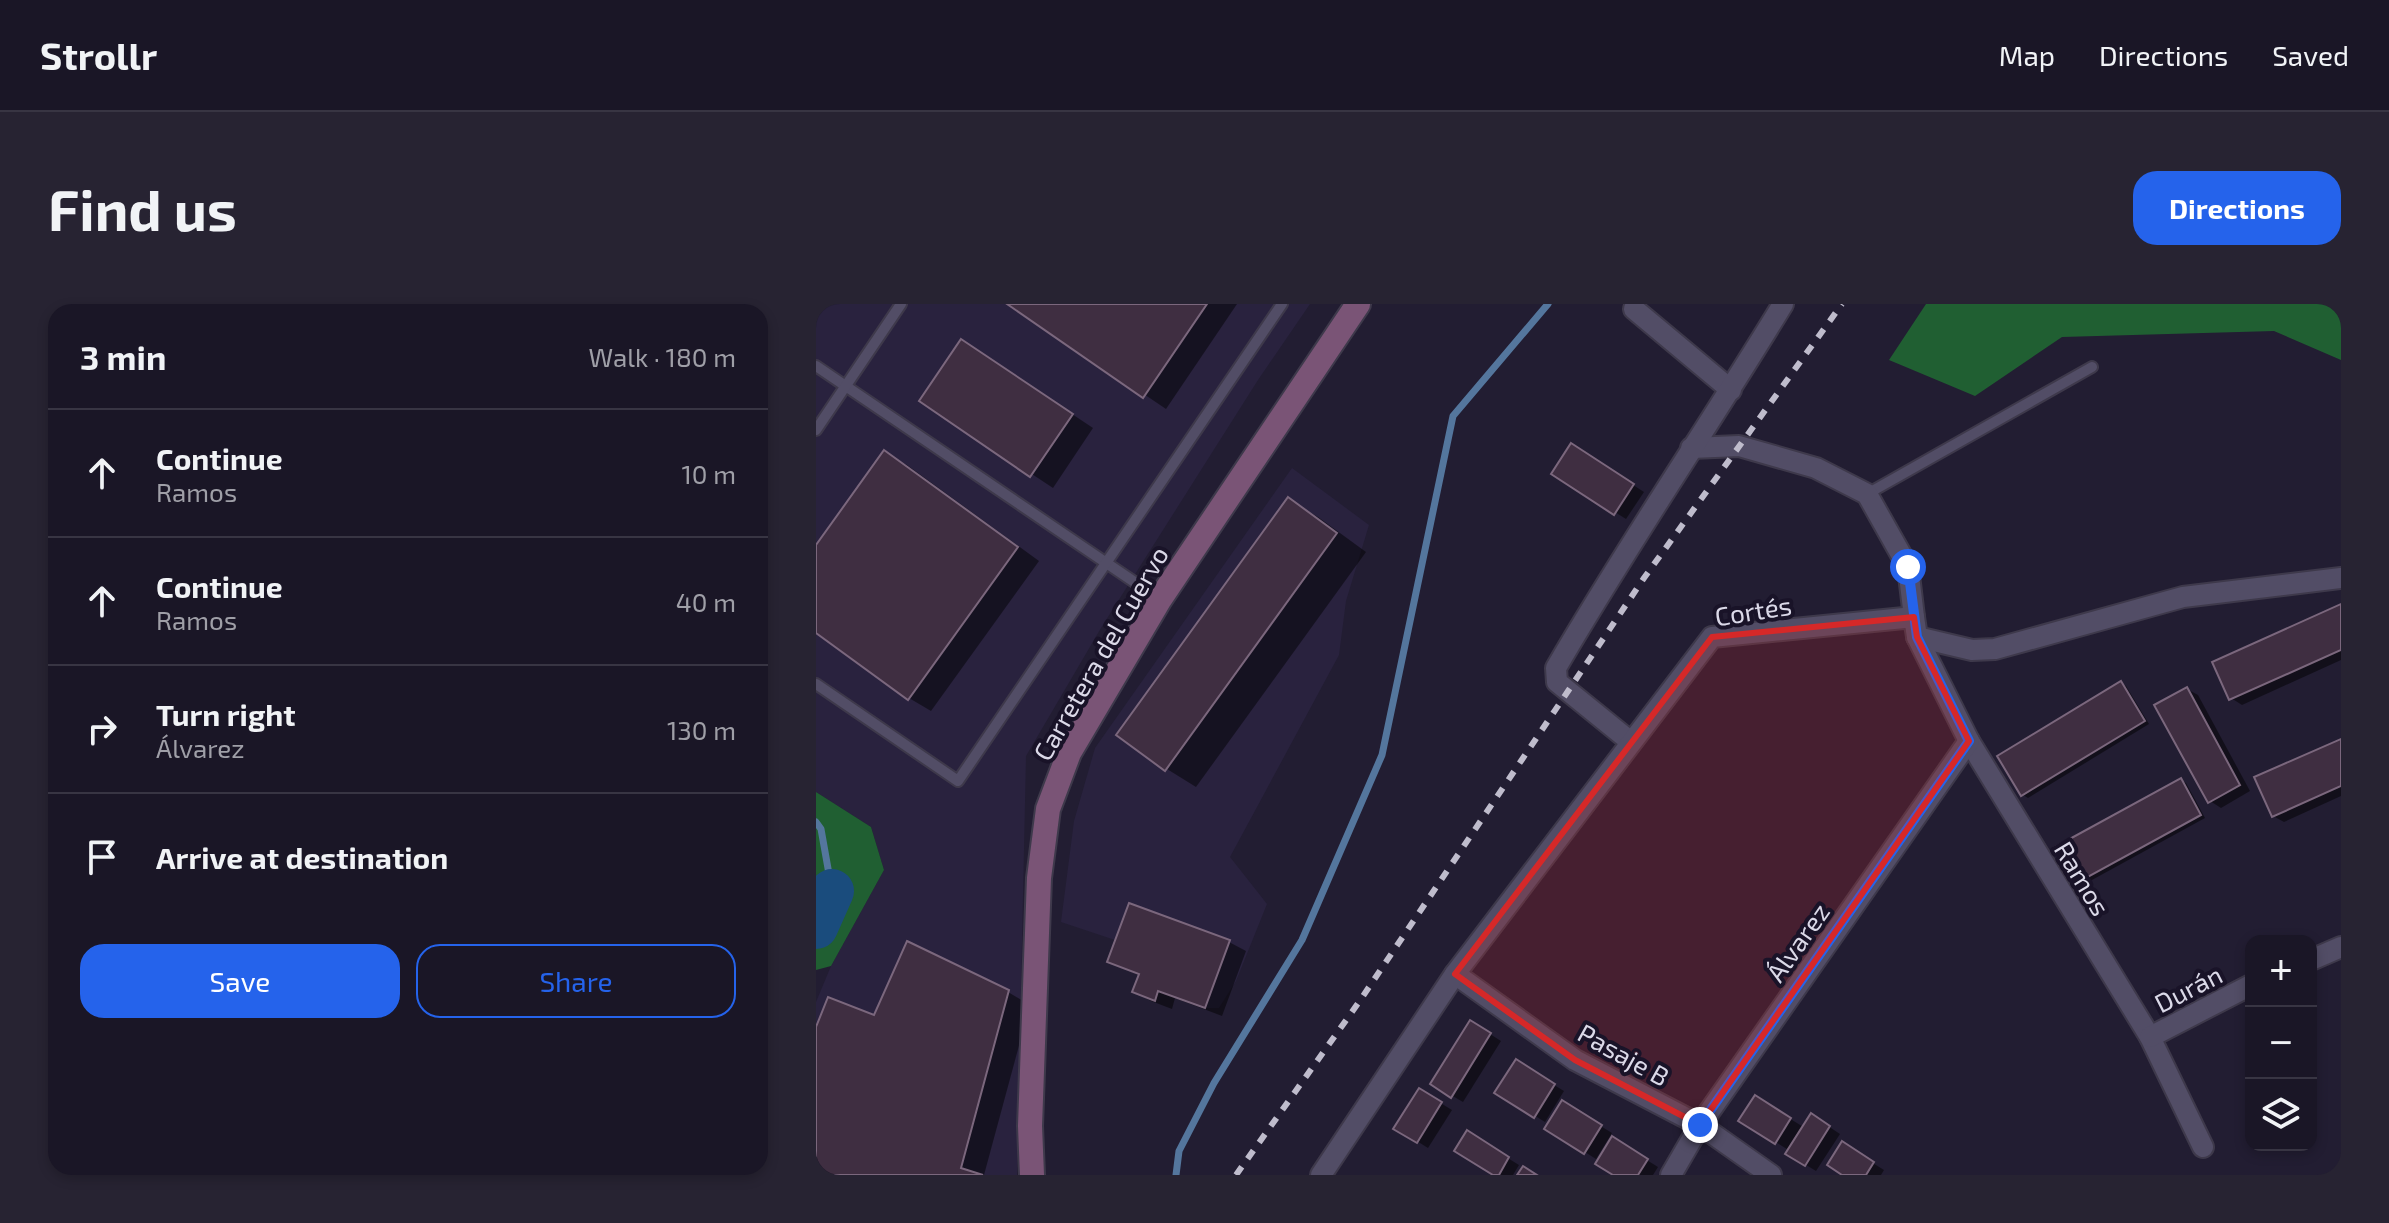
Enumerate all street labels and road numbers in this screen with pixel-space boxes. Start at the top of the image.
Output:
street label: Carretera del Cuervo [1026,540,1174,766]
street label: Cortés [1713,589,1793,631]
street label: Ramos [2049,835,2117,921]
street label: Álvarez [1759,897,1835,987]
street label: Durán [2149,958,2227,1018]
street label: Pasaje B [1573,1016,1675,1092]

